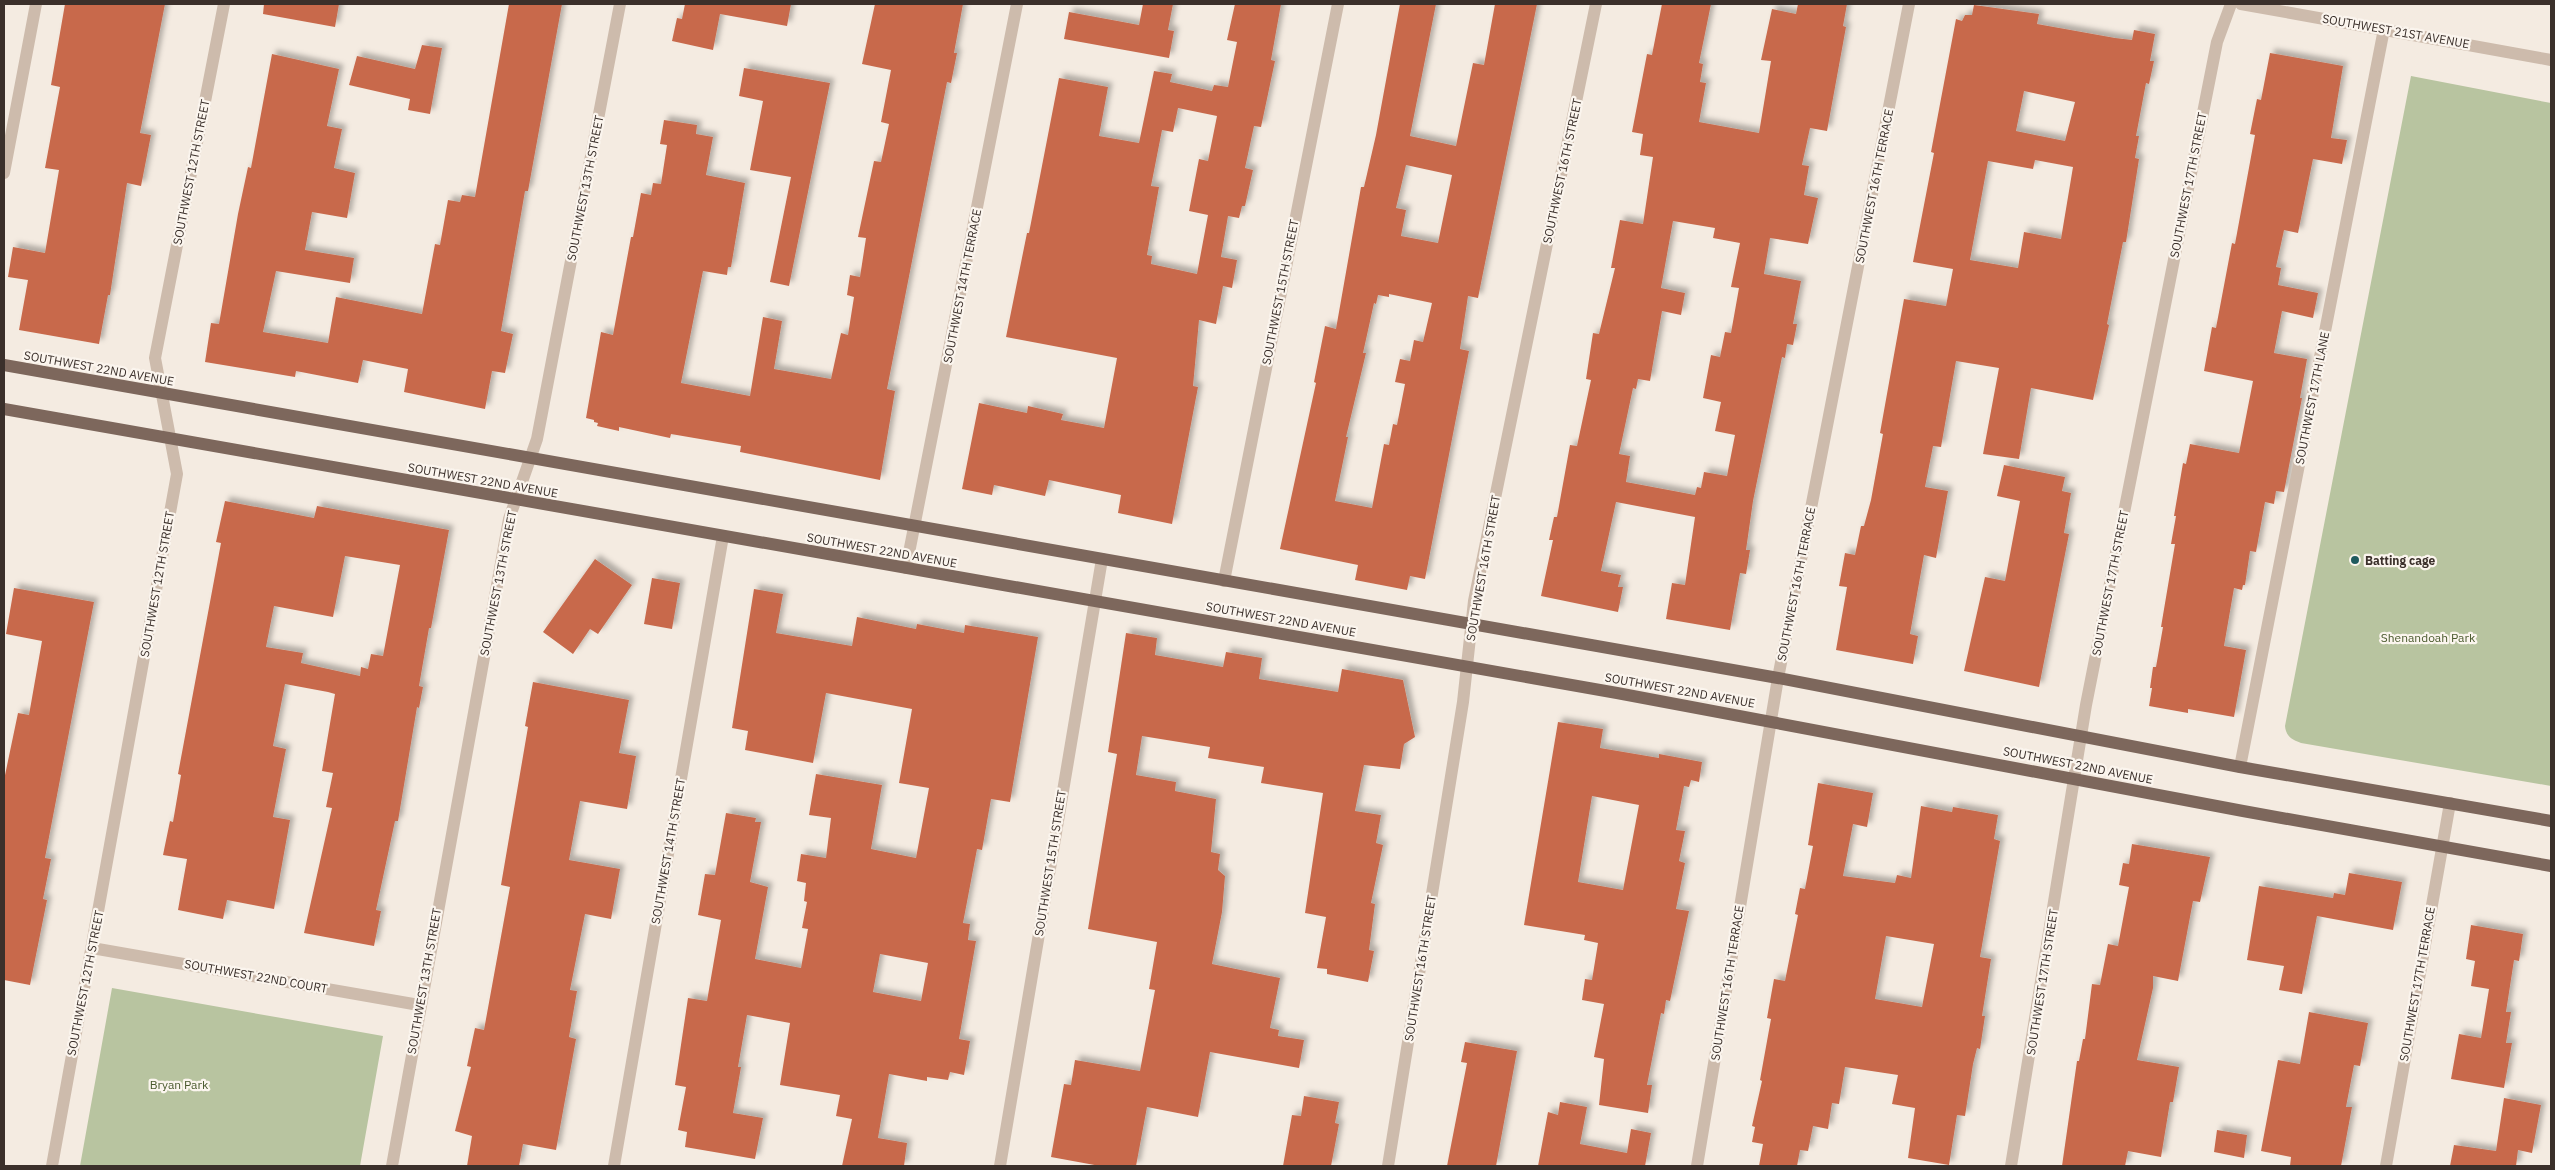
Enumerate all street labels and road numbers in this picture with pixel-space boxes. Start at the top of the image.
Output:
street label: SOUTHWEST 21ST AVENUE [2321,11,2471,51]
street label: SOUTHWEST 16TH STREET [1539,97,1585,245]
street label: SOUTHWEST 12TH STREET [170,98,213,246]
street label: SOUTHWEST 16TH TERRACE [1852,108,1896,264]
street label: SOUTHWEST 17TH STREET [2167,111,2210,259]
street label: SOUTHWEST 13TH STREET [564,114,607,262]
street label: SOUTHWEST 14TH TERRACE [940,208,984,364]
street label: SOUTHWEST 15TH STREET [1259,218,1302,366]
street label: SOUTHWEST 17TH LANE [2292,330,2332,466]
street label: SOUTHWEST 22ND AVENUE [23,347,175,389]
street label: SOUTHWEST 22ND AVENUE [407,459,559,501]
street label: SOUTHWEST 16TH STREET [1463,494,1503,642]
street label: SOUTHWEST 16TH TERRACE [1774,506,1818,662]
street label: SOUTHWEST 13TH STREET [477,509,520,657]
street label: SOUTHWEST 17TH STREET [2089,509,2132,657]
street label: SOUTHWEST 12TH STREET [137,510,177,658]
street label: SOUTHWEST 22ND AVENUE [806,529,958,571]
street label: SOUTHWEST 22ND AVENUE [1205,598,1357,640]
street label: SOUTHWEST 22ND AVENUE [1604,669,1756,711]
street label: SOUTHWEST 22ND AVENUE [2002,743,2154,787]
street label: SOUTHWEST 14TH STREET [648,777,688,925]
street label: SOUTHWEST 15TH STREET [1031,789,1069,937]
street label: SOUTHWEST 16TH STREET [1401,894,1439,1042]
street label: SOUTHWEST 16TH TERRACE [1707,904,1747,1062]
street label: SOUTHWEST 17TH TERRACE [2396,905,2438,1063]
street label: SOUTHWEST 13TH STREET [404,907,444,1055]
street label: SOUTHWEST 17TH STREET [2023,908,2061,1056]
street label: SOUTHWEST 12TH STREET [64,909,107,1057]
street label: SOUTHWEST 22ND COURT [183,956,329,996]

